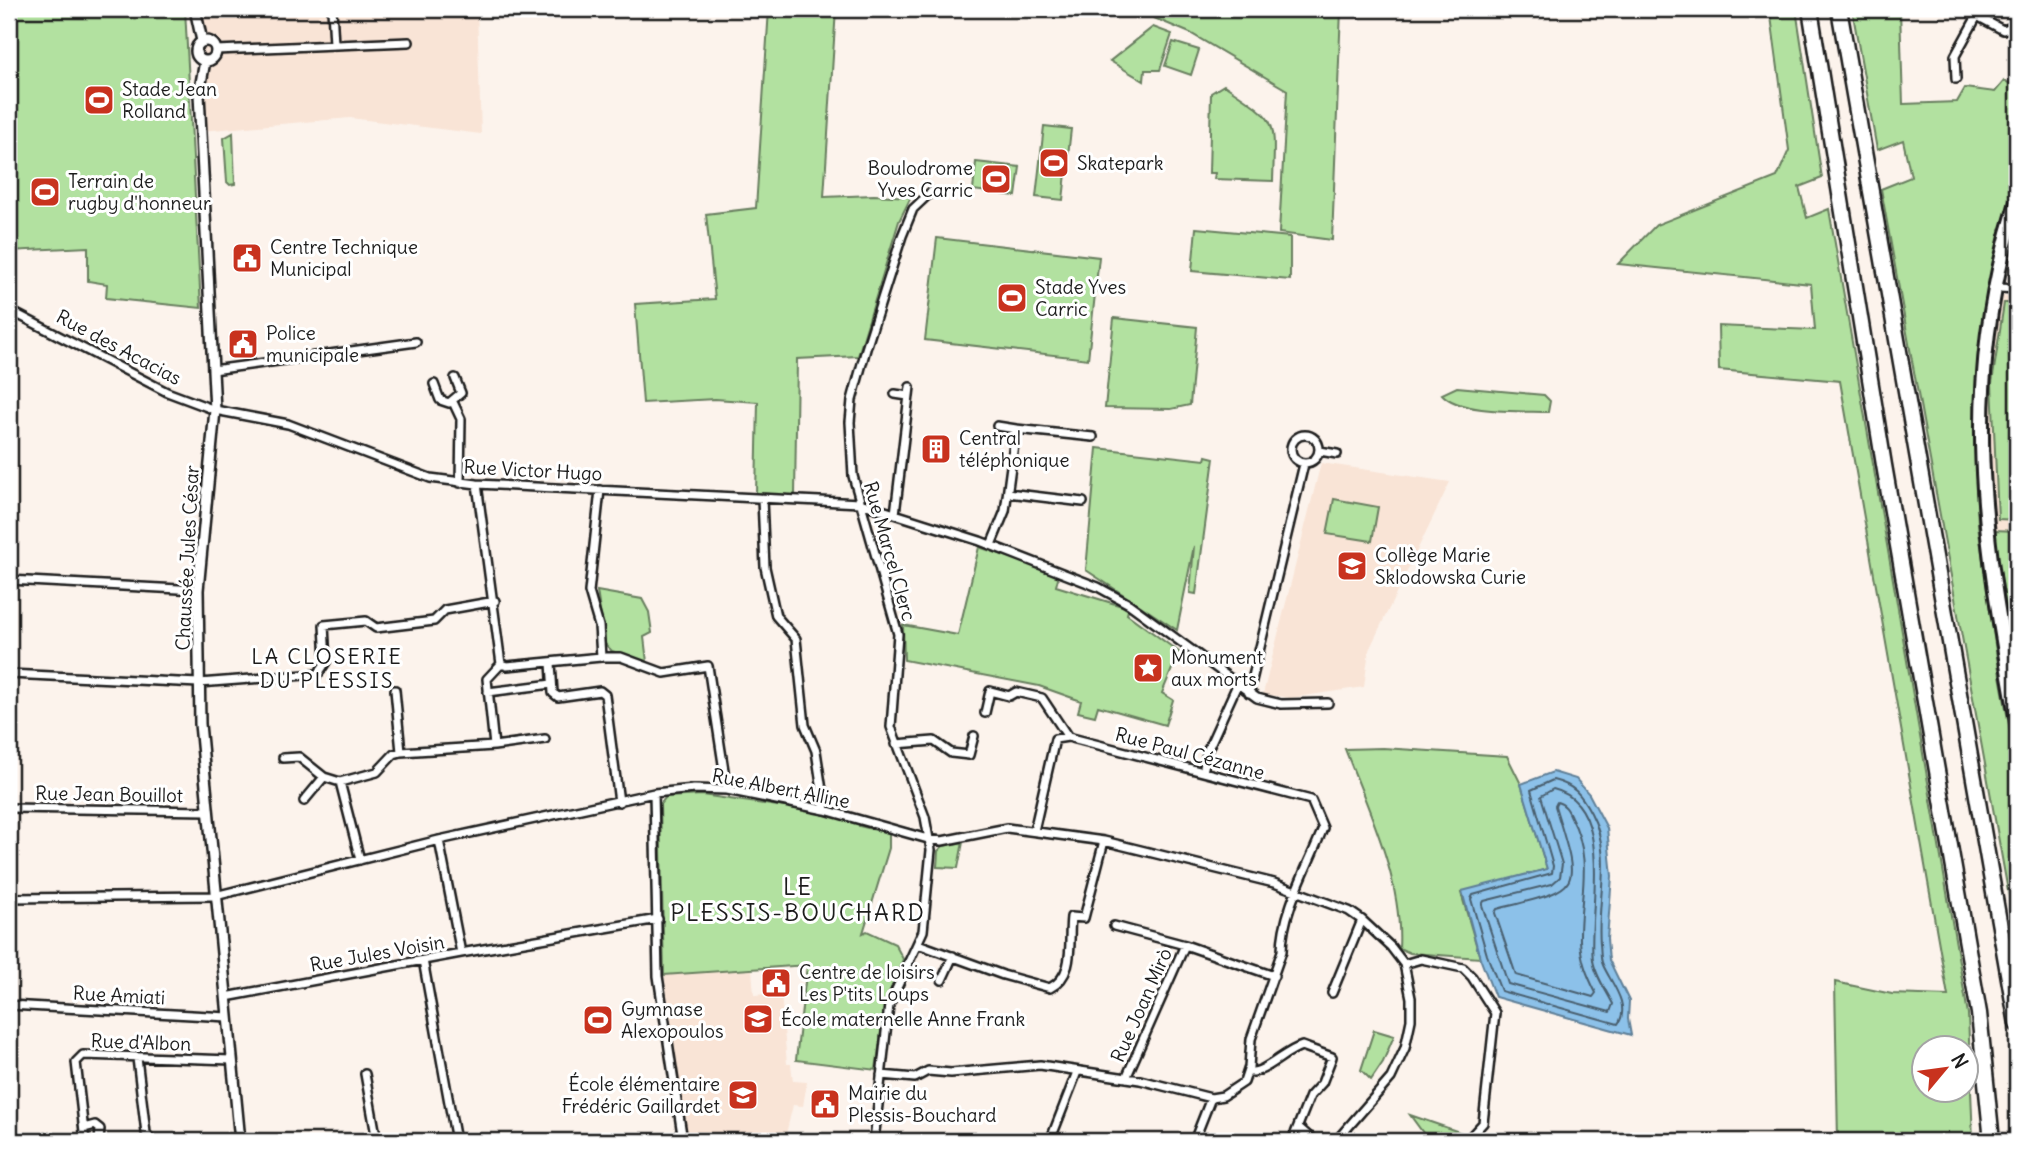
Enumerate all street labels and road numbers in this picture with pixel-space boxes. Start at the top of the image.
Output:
street label: Rue des Acacias [52,304,186,390]
street label: Rue Victor Hugo [463,454,603,486]
street label: Chaussée Jules César [170,465,204,651]
street label: Rue Marcel Clerc [859,478,921,624]
street label: Rue Paul Cézanne [1113,722,1267,784]
street label: Rue Albert Alline [710,763,852,813]
street label: Rue Jean Bouillot [35,781,183,807]
street label: Rue Jules Voisin [308,929,446,977]
street label: Rue Joan Mirò [1105,944,1177,1066]
street label: Rue Amiati [72,981,166,1009]
street label: Rue d'Albon [90,1028,192,1056]

